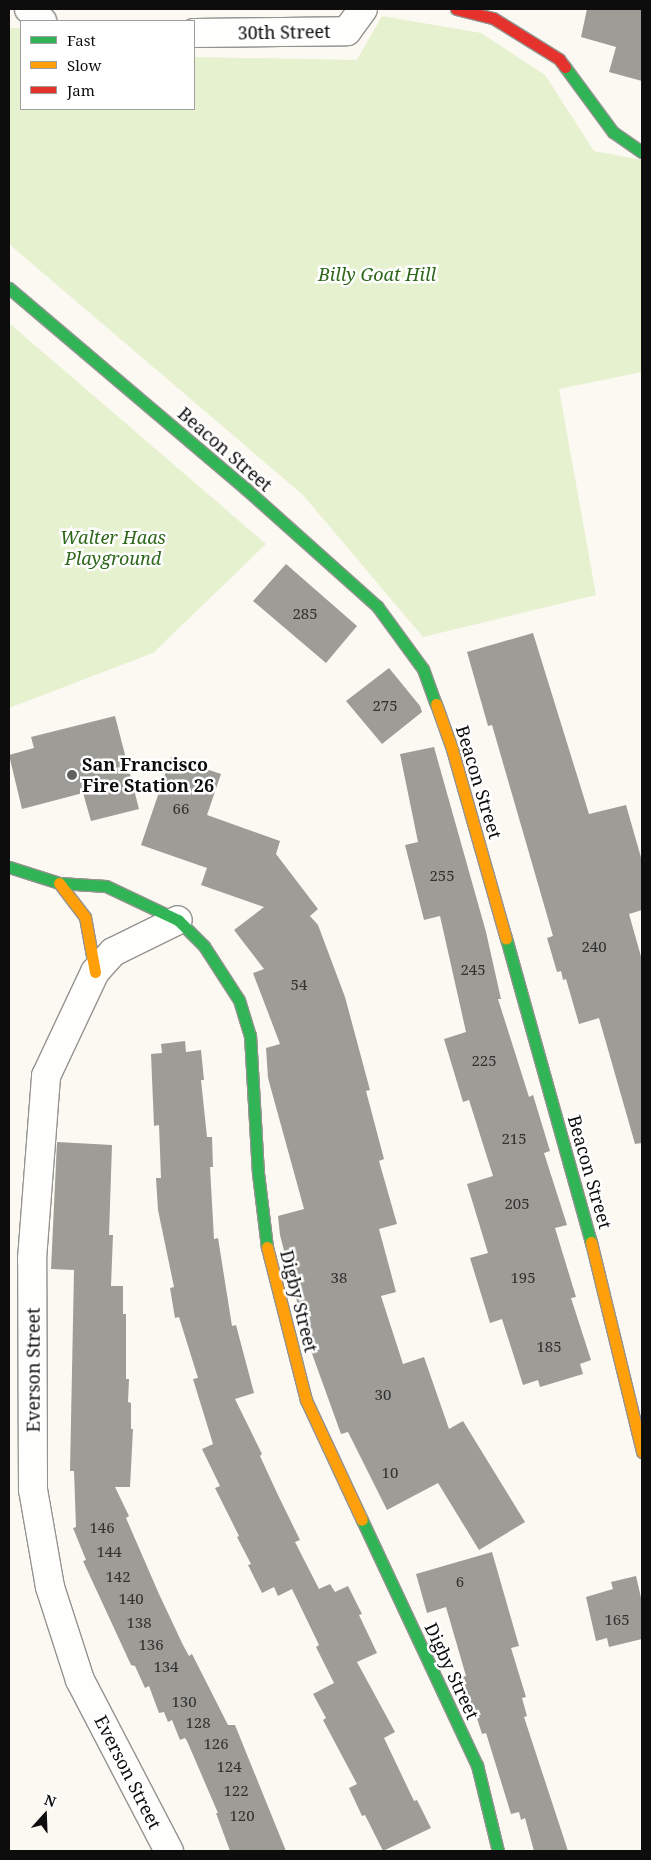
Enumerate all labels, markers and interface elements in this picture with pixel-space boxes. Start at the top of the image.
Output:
legend [20,20,195,110]
street label: 30th Street [237,20,331,44]
text: Fast [67,30,96,50]
text: Slow [67,55,101,75]
text: Jam [67,80,95,100]
park label: Billy Goat Hill [318,263,436,285]
street label: Beacon Street [174,402,276,496]
park label: Walter Haas Playground [60,527,166,570]
house number: 285 [292,605,318,623]
house number: 275 [372,697,398,715]
street label: Beacon Street [452,723,506,841]
place label: San Francisco Fire Station 26 [82,754,214,796]
marker: San Francisco Fire Station 26 [66,769,78,781]
house number: 66 [173,800,189,818]
house number: 255 [429,867,455,885]
house number: 240 [581,938,607,956]
house number: 245 [460,961,486,979]
house number: 54 [291,976,307,994]
house number: 225 [471,1052,497,1070]
street label: Beacon Street [563,1113,617,1231]
house number: 215 [501,1130,527,1148]
house number: 205 [504,1195,530,1213]
street label: Digby Street [276,1248,322,1354]
house number: 38 [331,1269,347,1287]
house number: 195 [510,1269,536,1287]
street label: Everson Street [22,1308,44,1432]
house number: 185 [536,1338,562,1356]
house number: 30 [375,1386,391,1404]
house number: 10 [382,1464,398,1482]
house number: 146 [89,1519,115,1537]
house number: 144 [96,1543,122,1561]
house number: 142 [105,1568,131,1586]
house number: 6 [456,1573,464,1591]
house number: 140 [118,1590,144,1608]
house number: 165 [604,1611,630,1629]
house number: 138 [126,1614,152,1632]
street label: Digby Street [420,1619,484,1723]
house number: 136 [138,1636,164,1654]
house number: 134 [153,1658,179,1676]
house number: 130 [171,1693,197,1711]
street label: Everson Street [90,1712,166,1832]
house number: 128 [185,1714,211,1732]
house number: 126 [203,1735,229,1753]
house number: 124 [216,1758,242,1776]
house number: 122 [223,1782,249,1800]
north arrow [20,1790,70,1840]
text: N [42,1790,59,1811]
house number: 120 [229,1807,255,1825]

